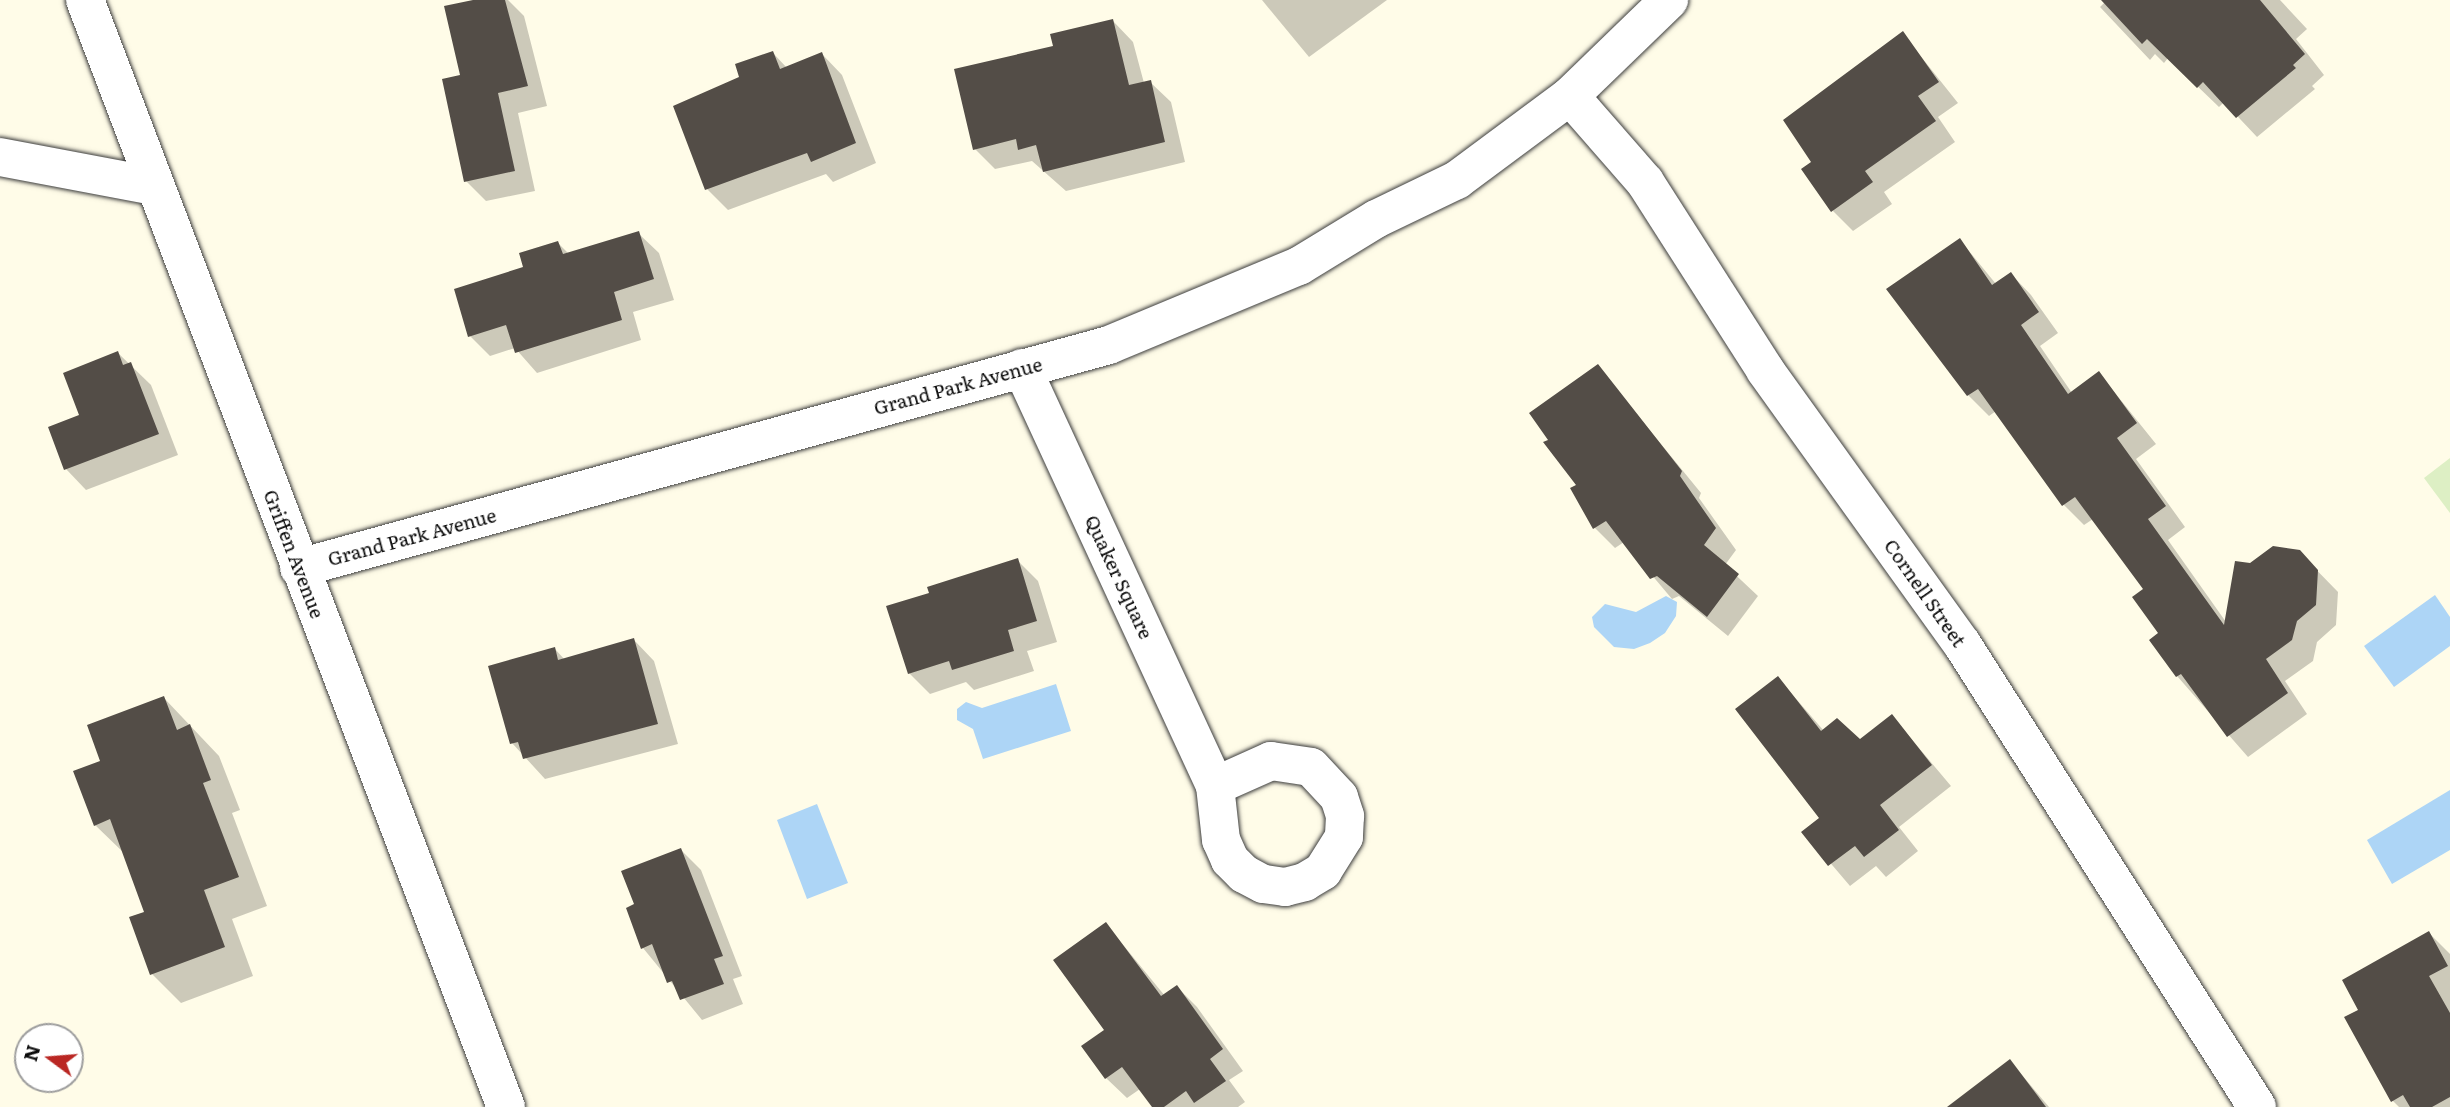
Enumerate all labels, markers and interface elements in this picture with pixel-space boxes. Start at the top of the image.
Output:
street label: Grand Park Avenue [871,353,1045,419]
street label: Griffen Avenue [259,487,329,621]
street label: Grand Park Avenue [325,504,499,570]
street label: Quaker Square [1080,512,1158,642]
street label: Cornell Street [1879,535,1971,651]
north arrow [14,1023,84,1093]
text: N [15,1041,46,1064]

